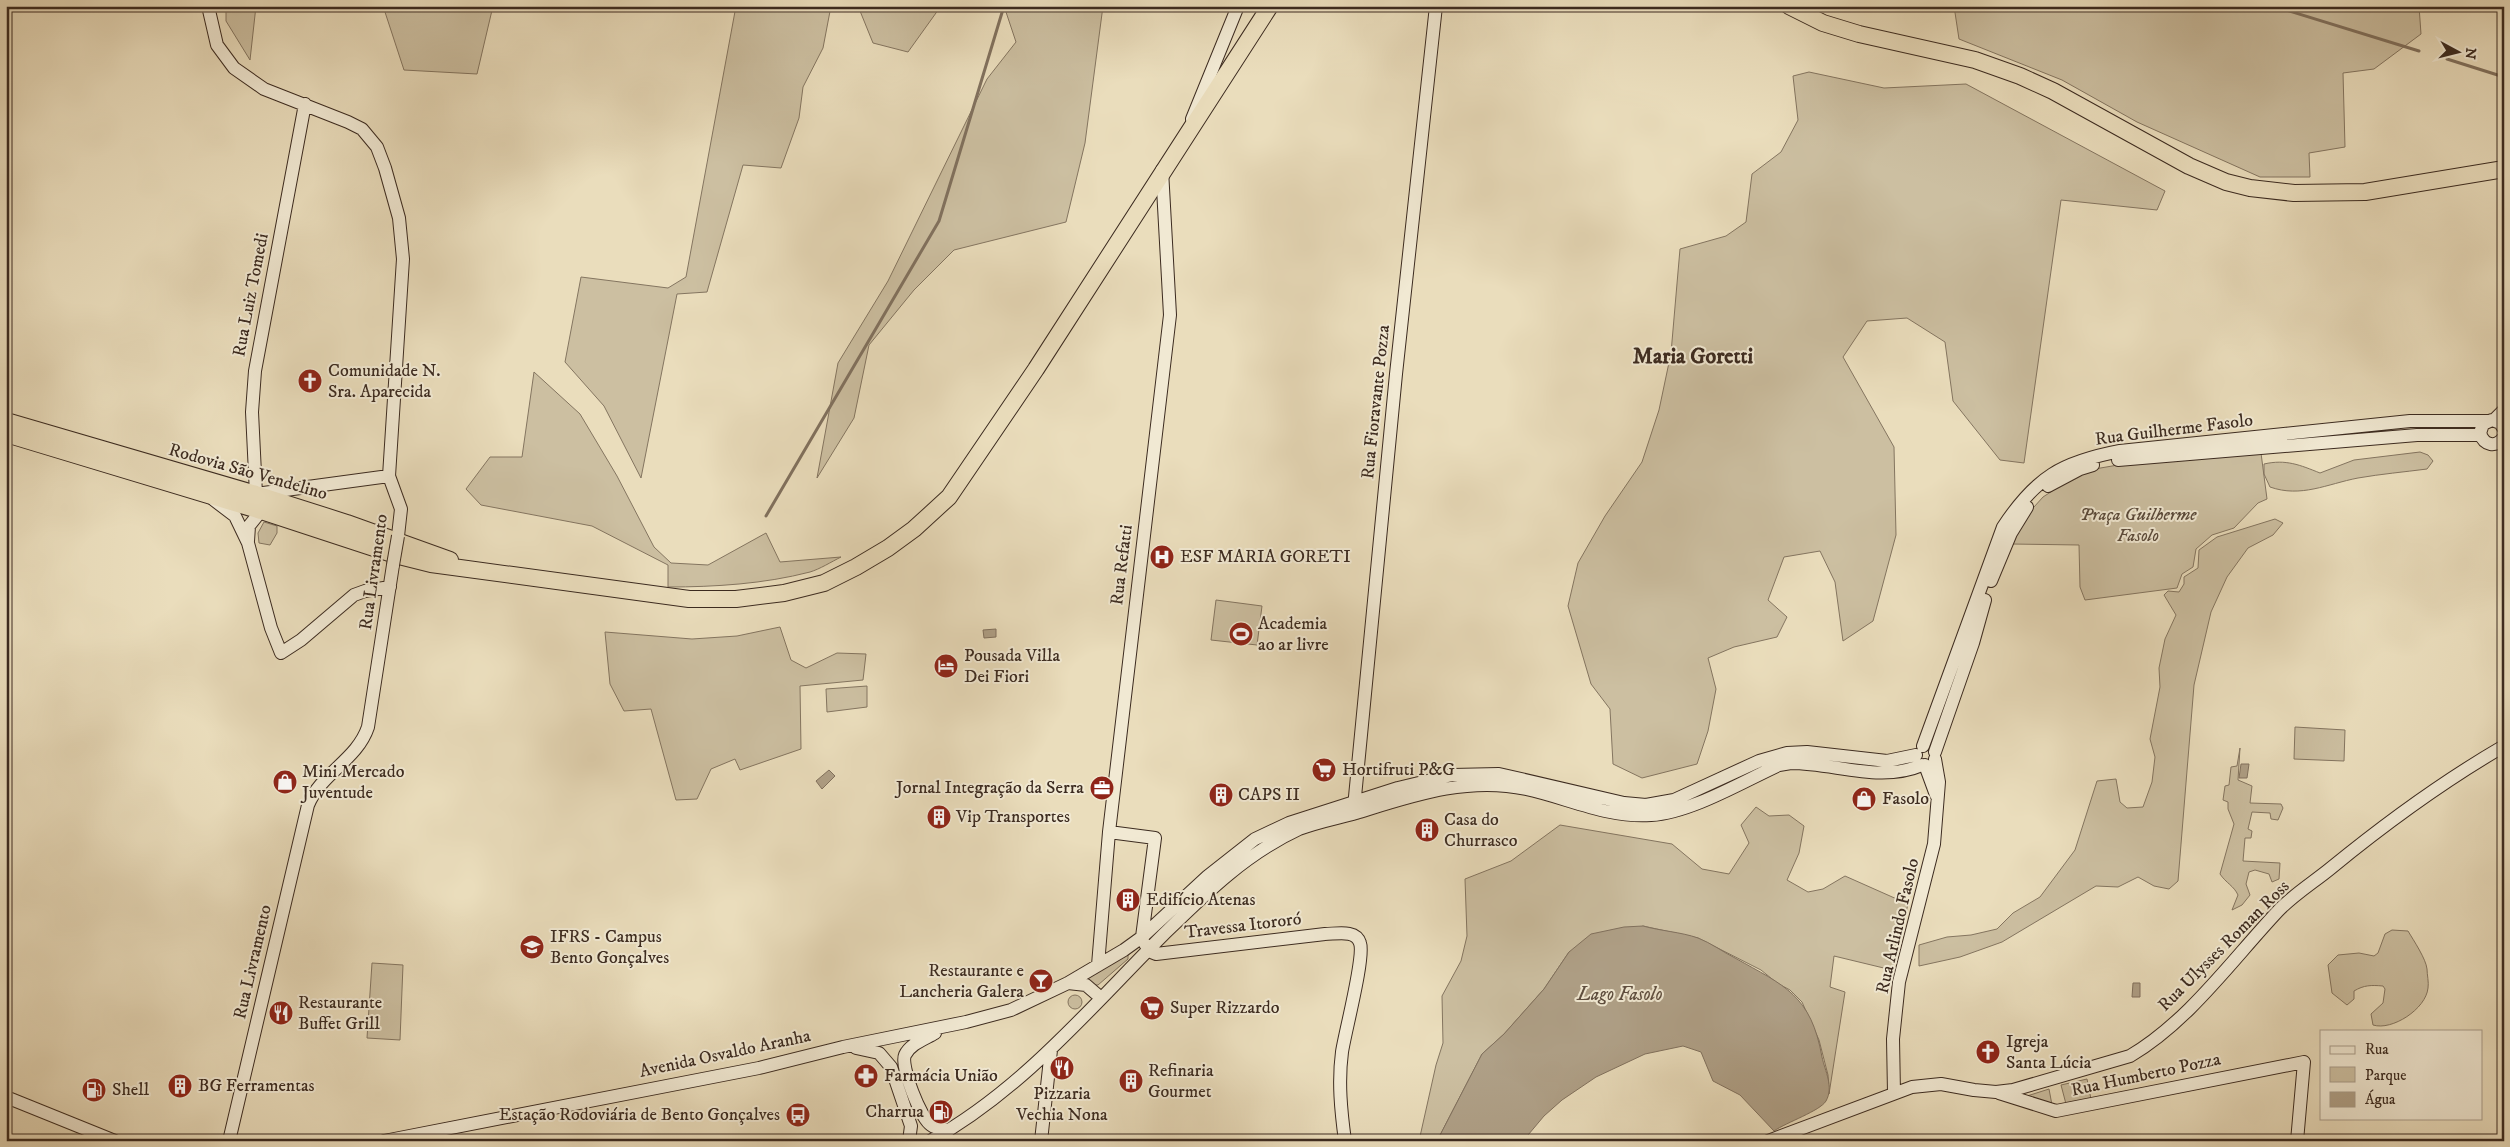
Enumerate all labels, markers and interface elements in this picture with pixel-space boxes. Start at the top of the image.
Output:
north arrow [2432,28,2482,78]
text: N [2460,47,2480,61]
street label: Rua Luiz Tomedi [228,231,274,359]
street label: Rua Fioravante Pozza [1357,323,1395,480]
district label: Maria Goretti [1633,343,1754,370]
place label: Comunidade N. Sra. Aparecida [328,360,440,403]
church icon: Comunidade N. Sra. Aparecida [297,368,323,394]
street label: Rua Guilherme Fasolo [2094,409,2254,451]
street label: Rodovia São Vendelino [166,439,330,505]
park label: Praça Guilherme Fasolo [2080,504,2197,547]
street label: Rua Livramento [355,512,393,631]
street label: Rua Refatti [1106,523,1138,607]
hospital icon: ESF MARIA GORETI [1149,544,1175,570]
place label: ESF MARIA GORETI [1180,546,1351,568]
place label: Academia ao ar livre [1258,613,1329,656]
sports icon: Academia ao ar livre [1228,621,1254,647]
place label: Pousada Villa Dei Fiori [964,645,1060,688]
hotel icon: Pousada Villa Dei Fiori [933,653,959,679]
supermarket icon: Hortifruti P&G [1311,757,1337,783]
place label: Hortifruti P&G [1342,759,1455,781]
place label: Mini Mercado Juventude [300,761,405,804]
shop icon: Mini Mercado Juventude [272,769,298,795]
office icon: Jornal Integração da Serra [1089,775,1115,801]
place label: Jornal Integração da Serra [894,777,1084,799]
building icon: CAPS II [1208,782,1234,808]
place label: CAPS II [1238,784,1300,806]
shop icon: Fasolo [1851,786,1877,812]
place label: Fasolo [1882,788,1929,810]
building icon: Vip Transportes [926,804,952,830]
place label: Vip Transportes [955,806,1070,828]
place label: Casa do Churrasco [1444,809,1518,852]
building icon: Casa do Churrasco [1414,817,1440,843]
street label: Rua Arlindo Fasolo [1872,856,1924,996]
street label: Rua Ulysses Roman Ross [2154,876,2294,1016]
building icon: Edifício Atenas [1115,887,1141,913]
place label: Edifício Atenas [1146,889,1256,911]
street label: Rua Livramento [229,902,277,1021]
street label: Travessa Itororó [1183,908,1303,944]
place label: IFRS - Campus Bento Gonçalves [550,926,669,969]
school or university icon: IFRS - Campus Bento Gonçalves [519,934,545,960]
place label: Restaurante e Lancheria Galera [899,960,1024,1003]
bar icon: Restaurante e Lancheria Galera [1028,968,1054,994]
water label: Lago Fasolo [1576,983,1663,1006]
place label: Restaurante Buffet Grill [298,992,382,1035]
supermarket icon: Super Rizzardo [1139,995,1165,1021]
place label: Super Rizzardo [1170,997,1280,1019]
restaurant icon: Restaurante Buffet Grill [268,1000,294,1026]
street label: Avenida Osvaldo Aranha [637,1025,813,1083]
legend [2320,1030,2482,1120]
place label: Igreja Santa Lúcia [2006,1031,2092,1074]
church icon: Igreja Santa Lúcia [1975,1039,2001,1065]
text: Rua [2365,1040,2389,1059]
street label: Rua Humberto Pozza [2069,1048,2223,1102]
restaurant icon: Pizzaria Vechia Nona [1049,1055,1075,1081]
place label: Refinaria Gourmet [1148,1060,1214,1103]
pharmacy icon: Farmácia União [853,1063,879,1089]
place label: Farmácia União [884,1065,998,1087]
text: Parque [2365,1066,2406,1085]
building icon: Refinaria Gourmet [1118,1068,1144,1094]
building icon: BG Ferramentas [167,1073,193,1099]
place label: BG Ferramentas [198,1075,315,1097]
fuel station icon: Shell [81,1077,107,1103]
place label: Shell [112,1079,150,1101]
place label: Pizzaria Vechia Nona [1015,1083,1108,1126]
text: Água [2365,1089,2396,1109]
fuel station icon: Charrua [928,1099,954,1125]
place label: Charrua [865,1101,924,1123]
bus stop icon: Estação Rodoviária de Bento Gonçalves [785,1102,811,1128]
place label: Estação Rodoviária de Bento Gonçalves [499,1104,780,1126]

